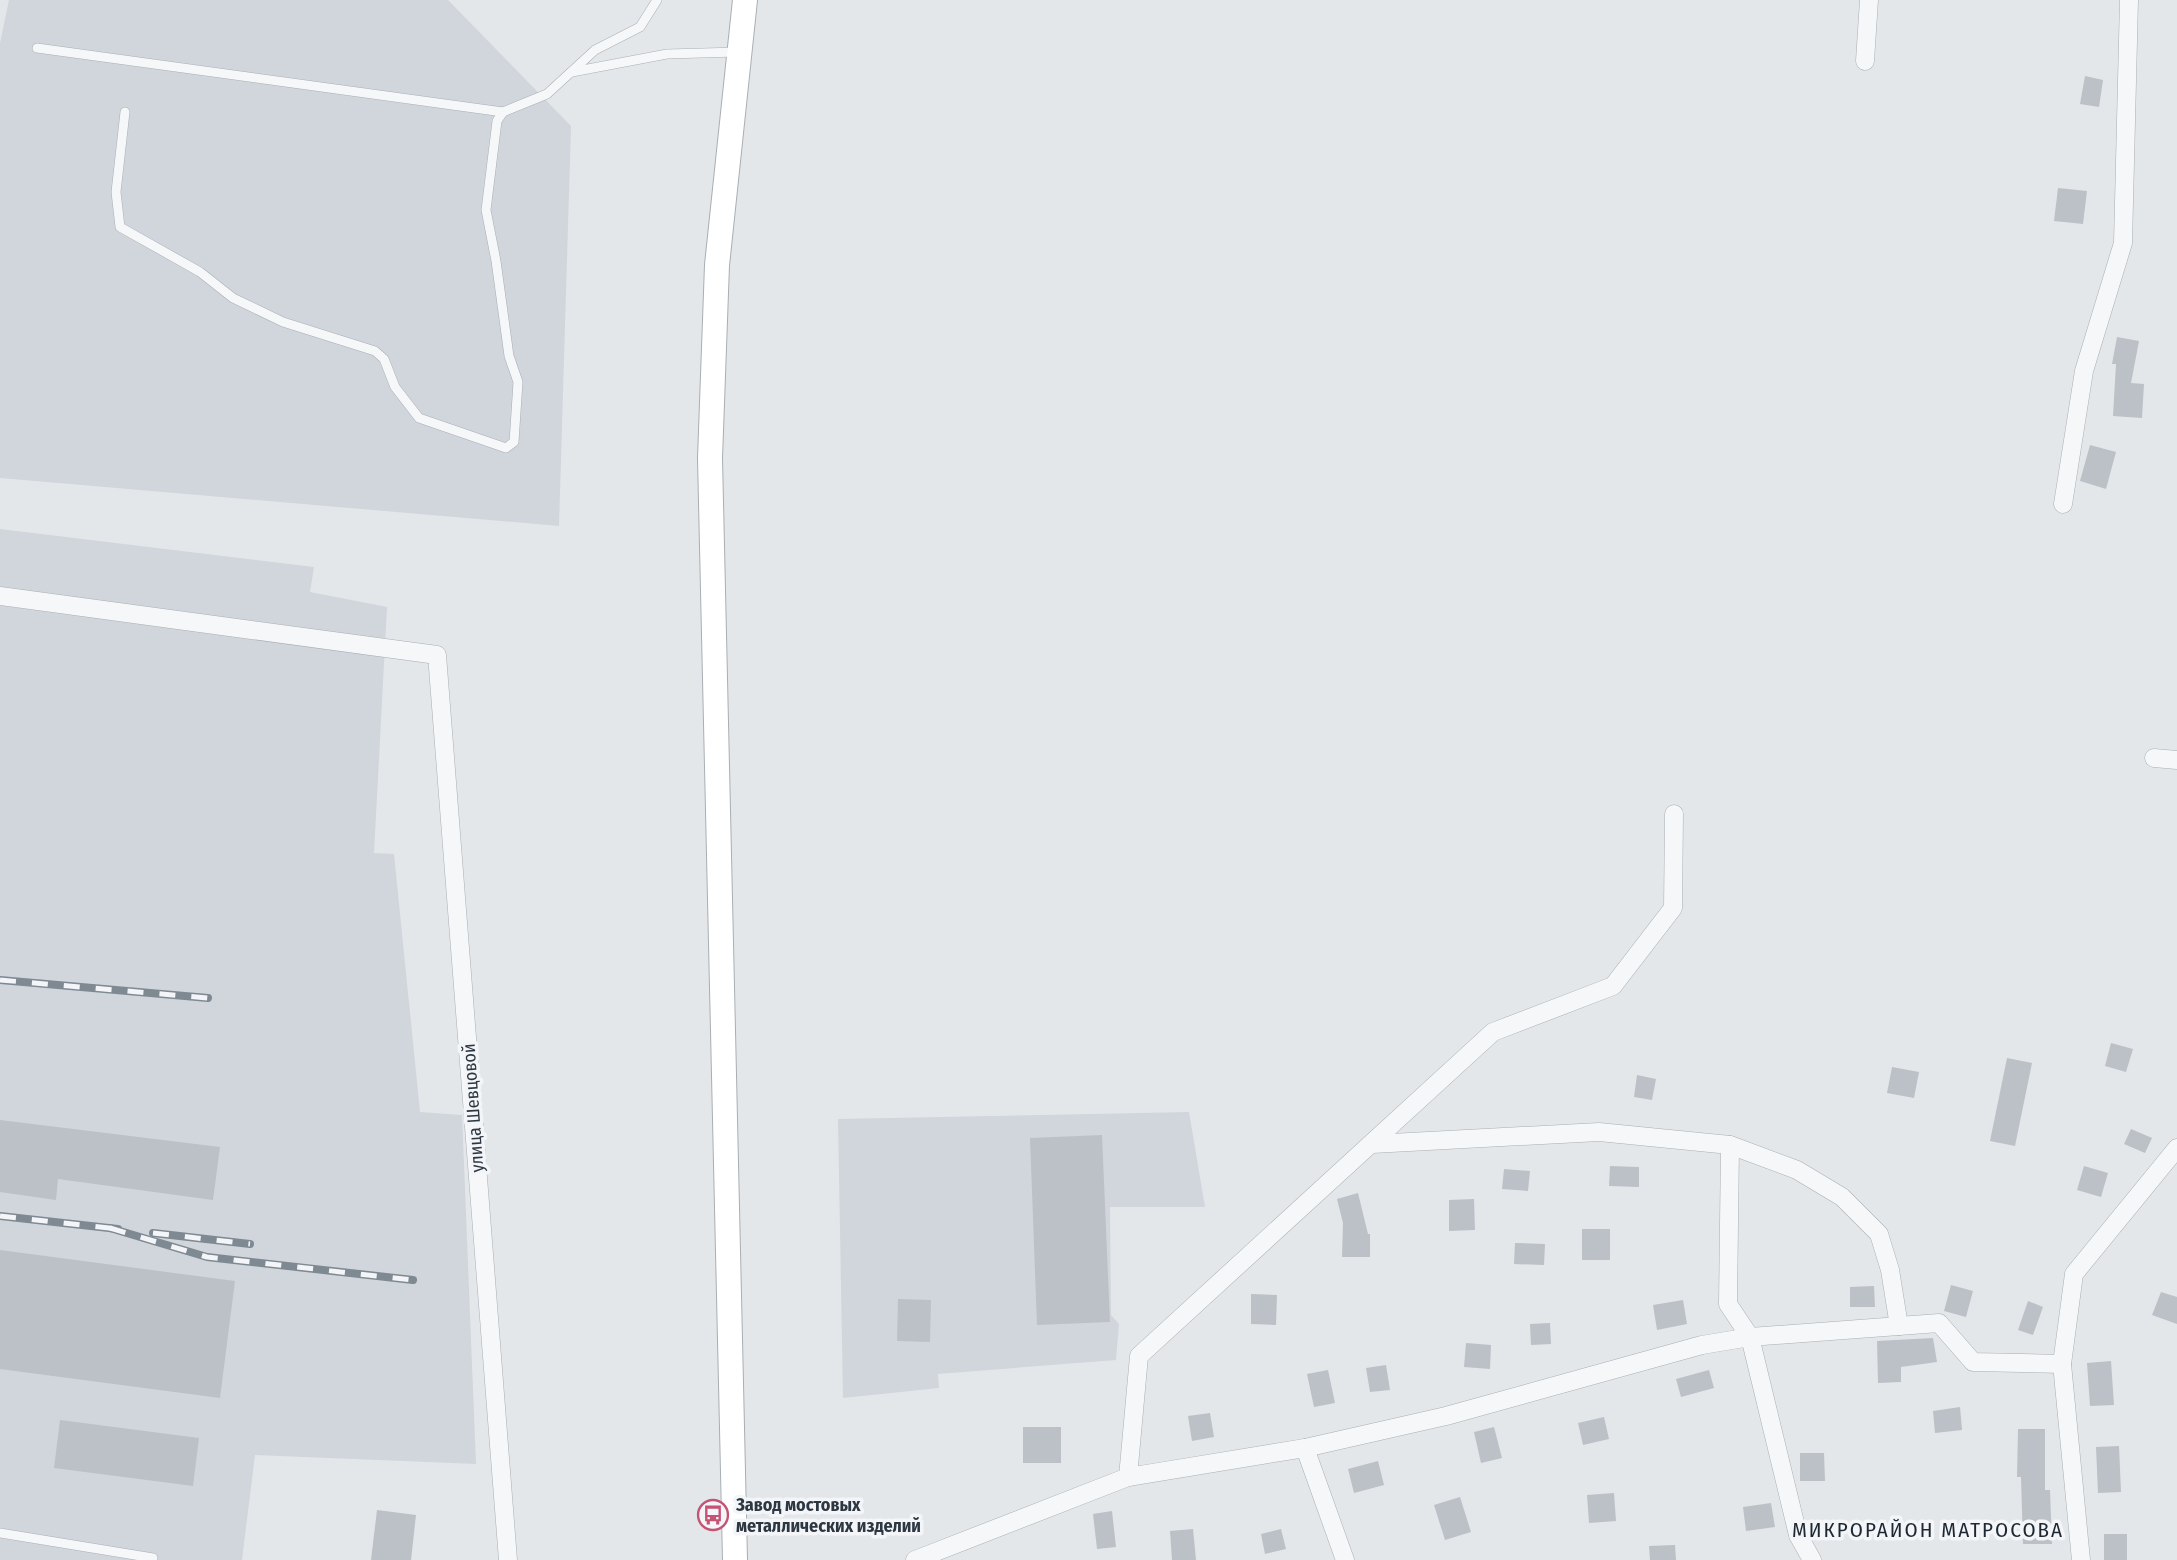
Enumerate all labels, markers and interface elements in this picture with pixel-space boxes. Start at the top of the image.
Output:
street label: улица Шевцовой [458,1043,488,1173]
place label: Завод мостовых металлических изделий [735,1494,921,1537]
bus stop icon: Завод мостовых металлических изделий [696,1498,730,1532]
district label: МИКРОРАЙОН МАТРОСОВА [1792,1517,2064,1543]

